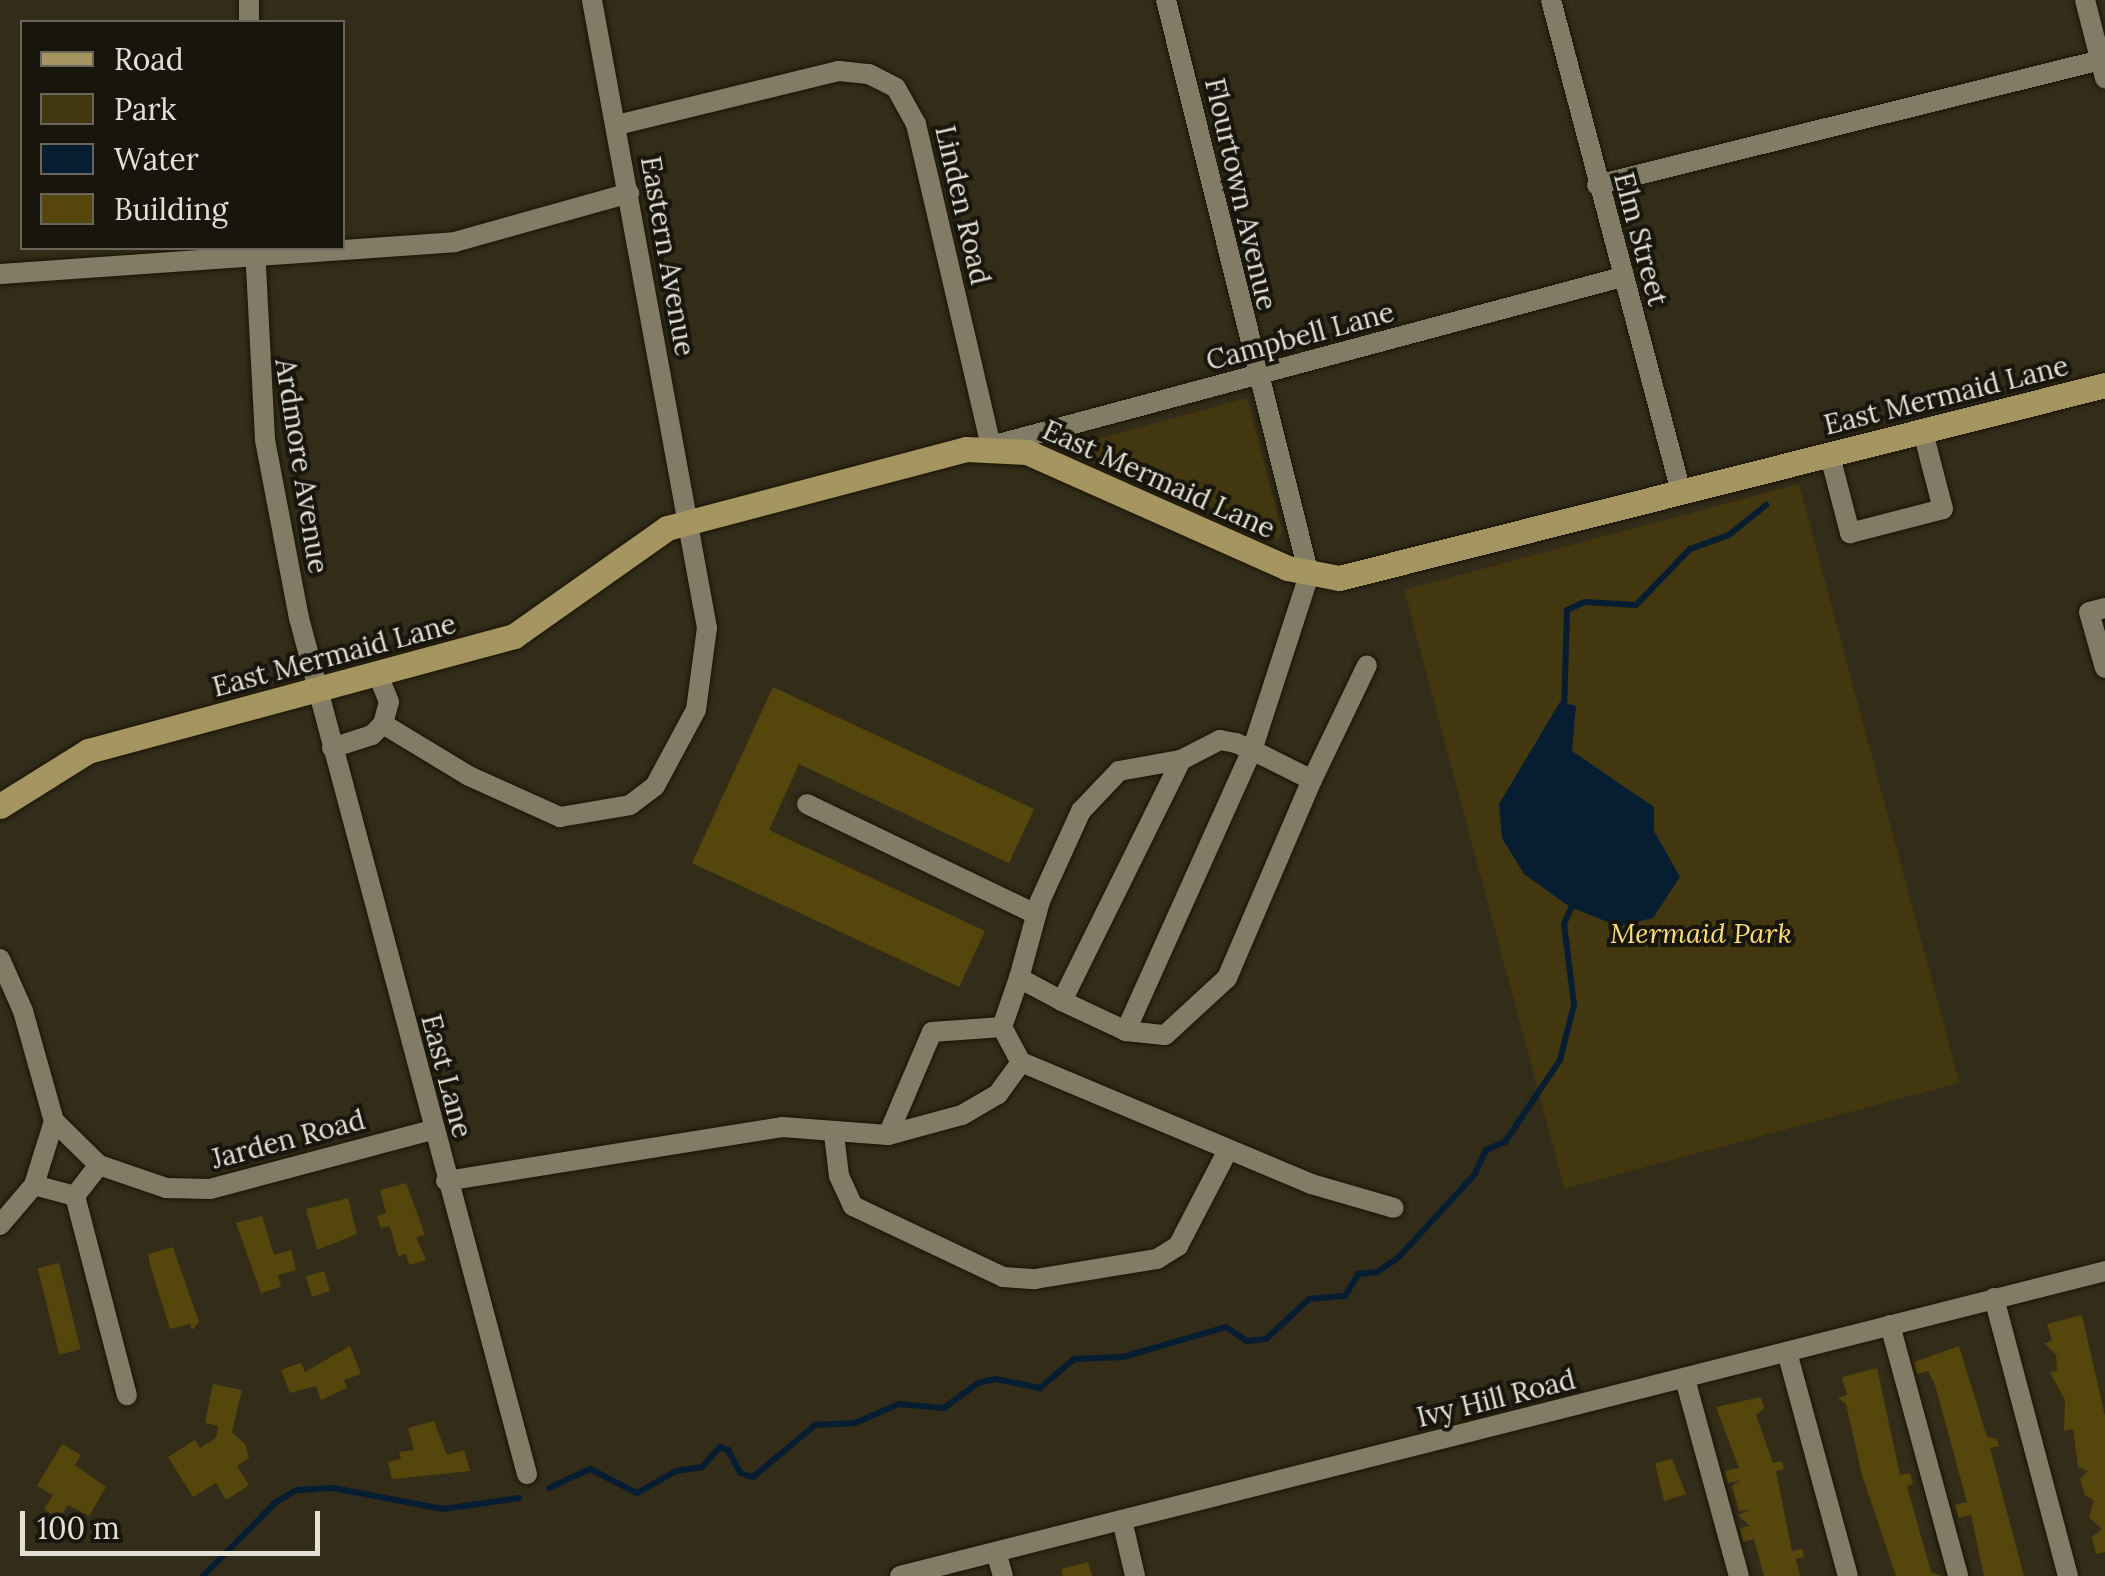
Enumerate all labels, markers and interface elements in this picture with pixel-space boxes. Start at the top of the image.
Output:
legend [20,20,345,250]
text: Road [114,40,184,78]
street label: Flourtown Avenue [1198,75,1284,313]
text: Park [114,90,176,128]
street label: Linden Road [928,122,998,288]
text: Water [114,140,199,178]
street label: Eastern Avenue [634,153,702,359]
street label: Elm Street [1607,169,1675,309]
text: Building [114,190,228,228]
street label: Campbell Lane [1202,295,1398,377]
street label: East Mermaid Lane [1820,348,2072,442]
street label: Ardmore Avenue [268,356,336,576]
street label: East Mermaid Lane [1038,413,1280,545]
street label: East Mermaid Lane [209,606,459,704]
park label: Mermaid Park [1610,916,1792,950]
street label: East Lane [414,1011,480,1141]
street label: Jarden Road [208,1102,368,1176]
street label: Ivy Hill Road [1413,1362,1579,1434]
scale bar [25,1491,325,1553]
text: 100 m [37,1509,120,1547]

